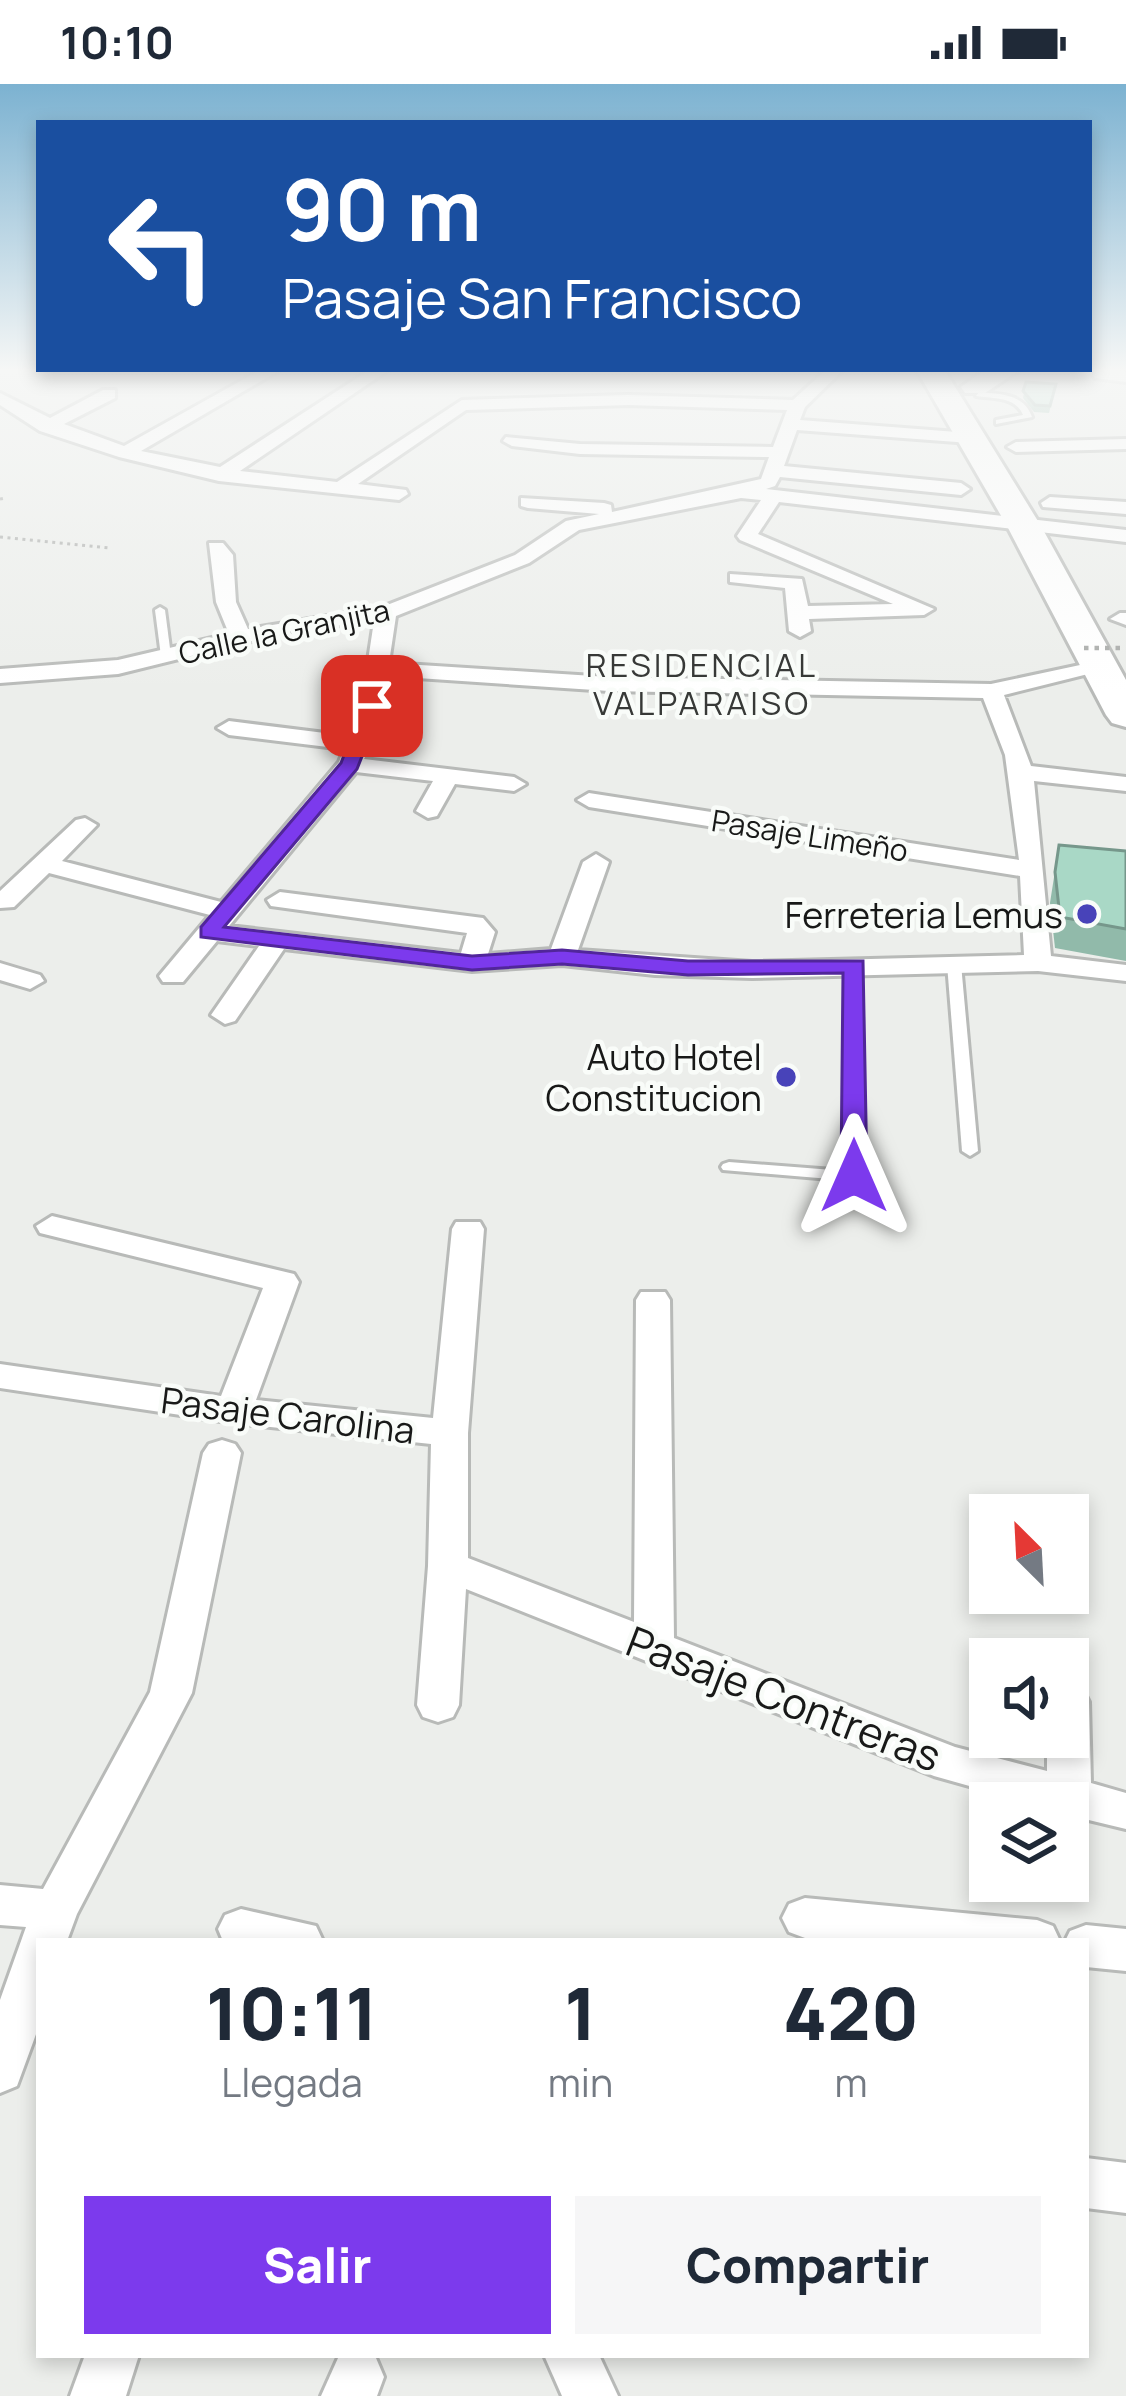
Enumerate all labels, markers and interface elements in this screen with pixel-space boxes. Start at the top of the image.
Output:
text: 10:10 [60,11,174,73]
text: 90 m [282,151,482,266]
icon: left [84,168,240,324]
text: Pasaje San Francisco [282,260,802,334]
street label: Calle la Granjita [175,589,393,673]
district label: RESIDENCIAL VALPARAISO [586,642,818,725]
pin [321,655,423,757]
icon: arrive [339,673,405,739]
street label: Pasaje Limeño [709,799,911,871]
place label: Ferreteria Lemus [785,890,1063,939]
marker: Ferreteria Lemus [1074,901,1100,927]
place label: Auto Hotel Constitucion [546,1032,762,1122]
marker: Auto Hotel Constitucion [773,1064,799,1090]
position arrow [791,1113,917,1239]
street label: Pasaje Carolina [159,1375,417,1455]
north arrow [969,1494,1089,1614]
map controls [969,1494,1089,1902]
street label: Pasaje Contreras [619,1611,949,1785]
button: sound [969,1638,1089,1758]
button: layers [969,1782,1089,1902]
text: 10:11 [206,1963,378,2062]
text: 1 [564,1963,597,2062]
text: 420 [783,1963,919,2062]
text: Llegada [221,2055,363,2109]
text: min [548,2055,613,2109]
text: m [835,2055,868,2109]
button: Salir [84,2196,551,2334]
button: Compartir [575,2196,1041,2334]

